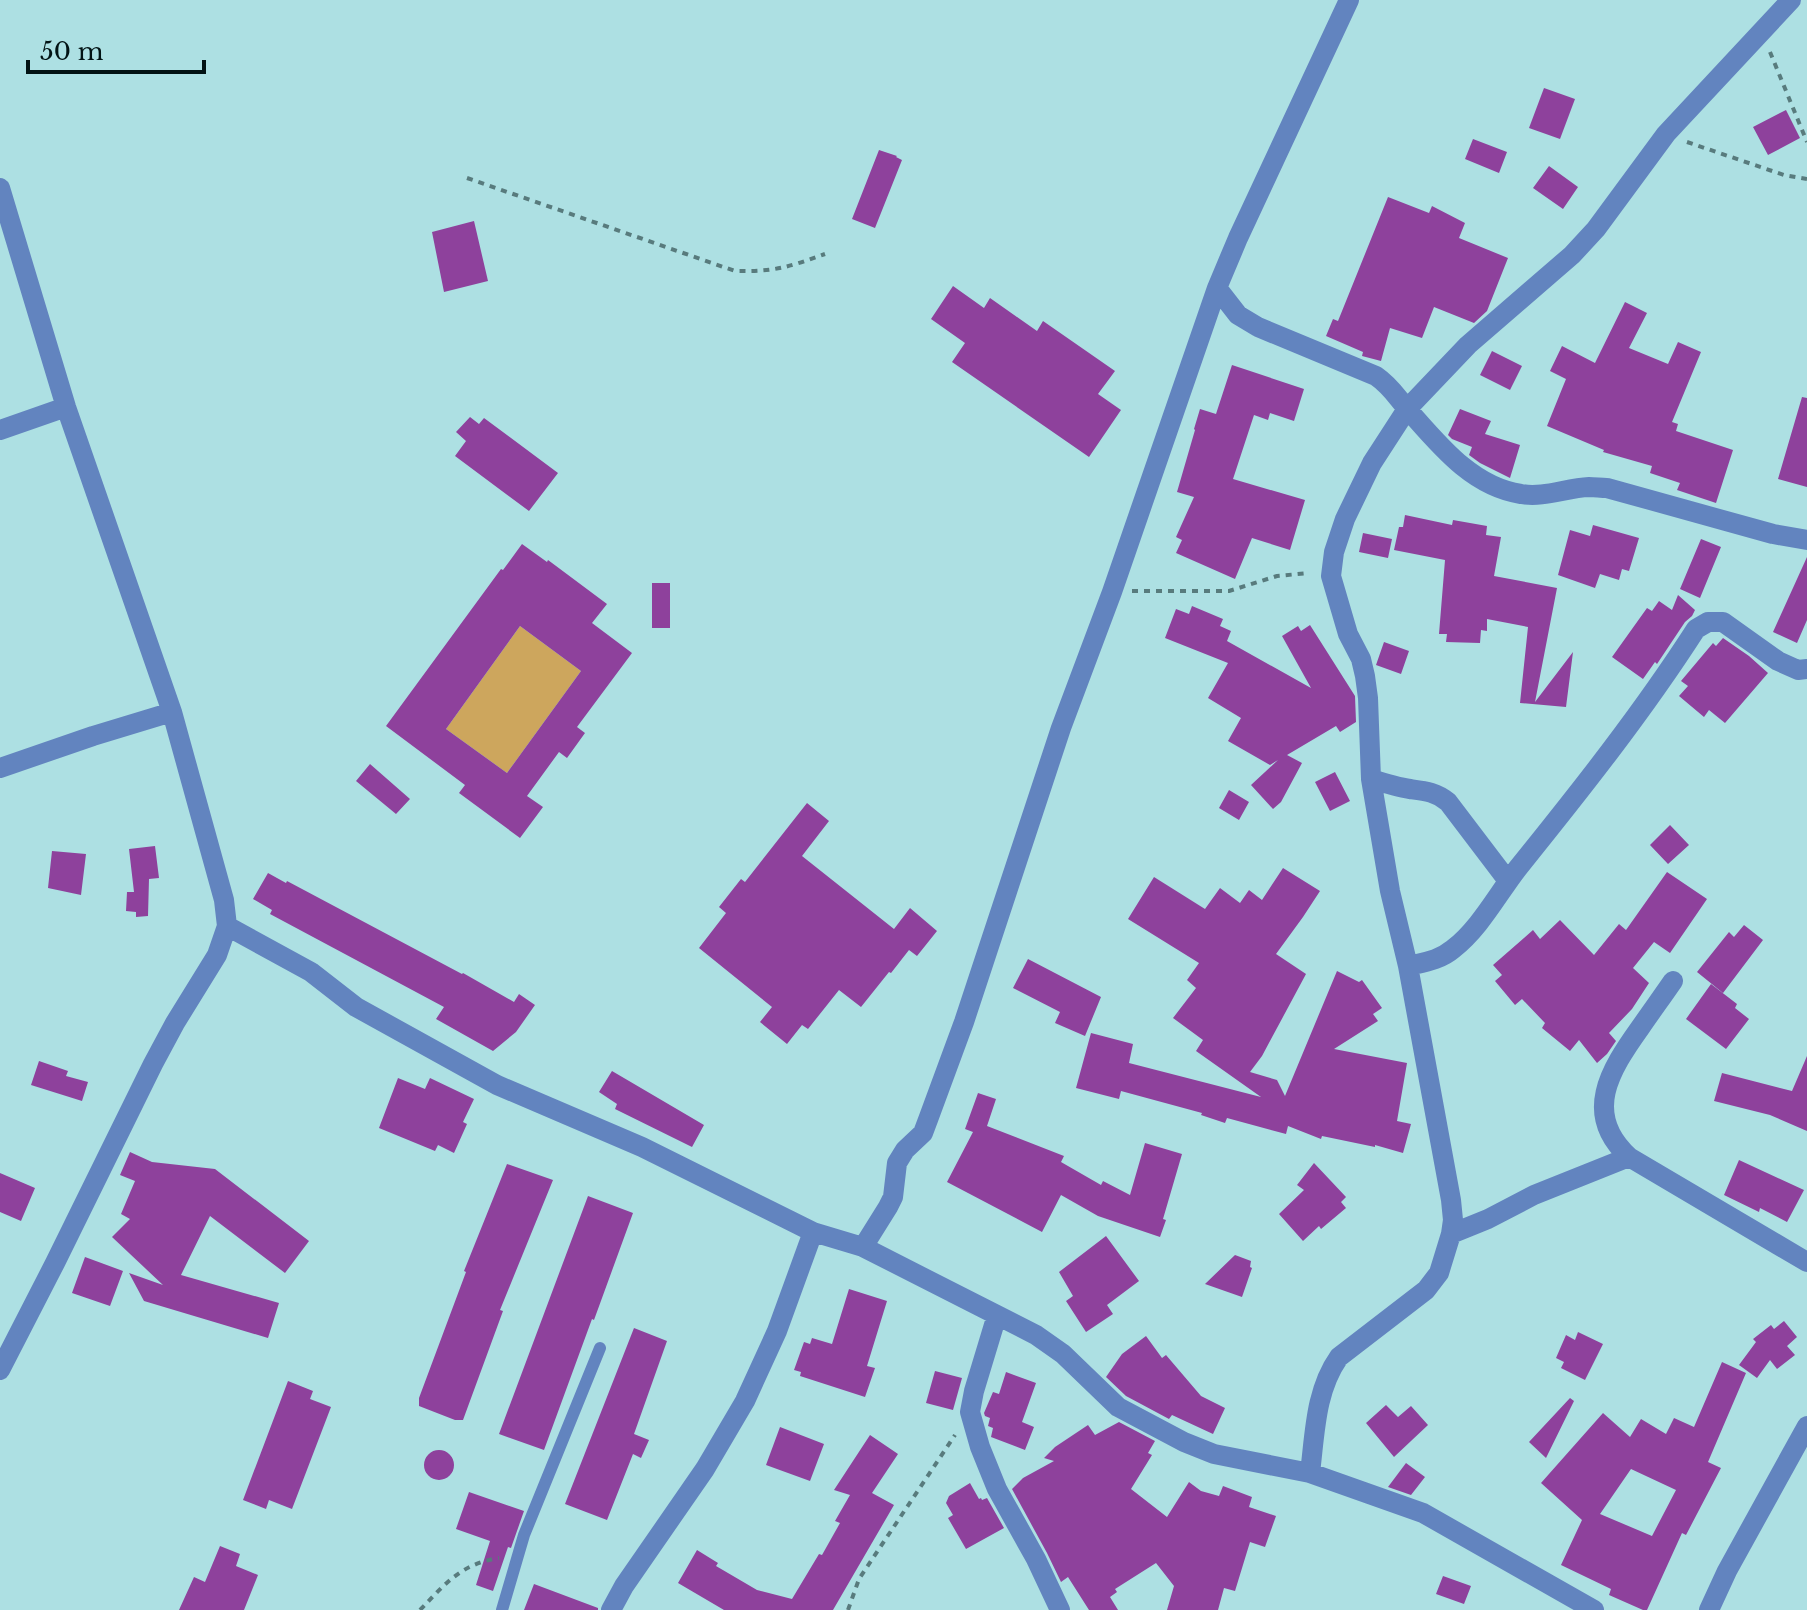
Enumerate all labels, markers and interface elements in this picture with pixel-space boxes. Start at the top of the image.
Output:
scale bar [28,24,204,74]
text: 50 m [40,37,104,66]

